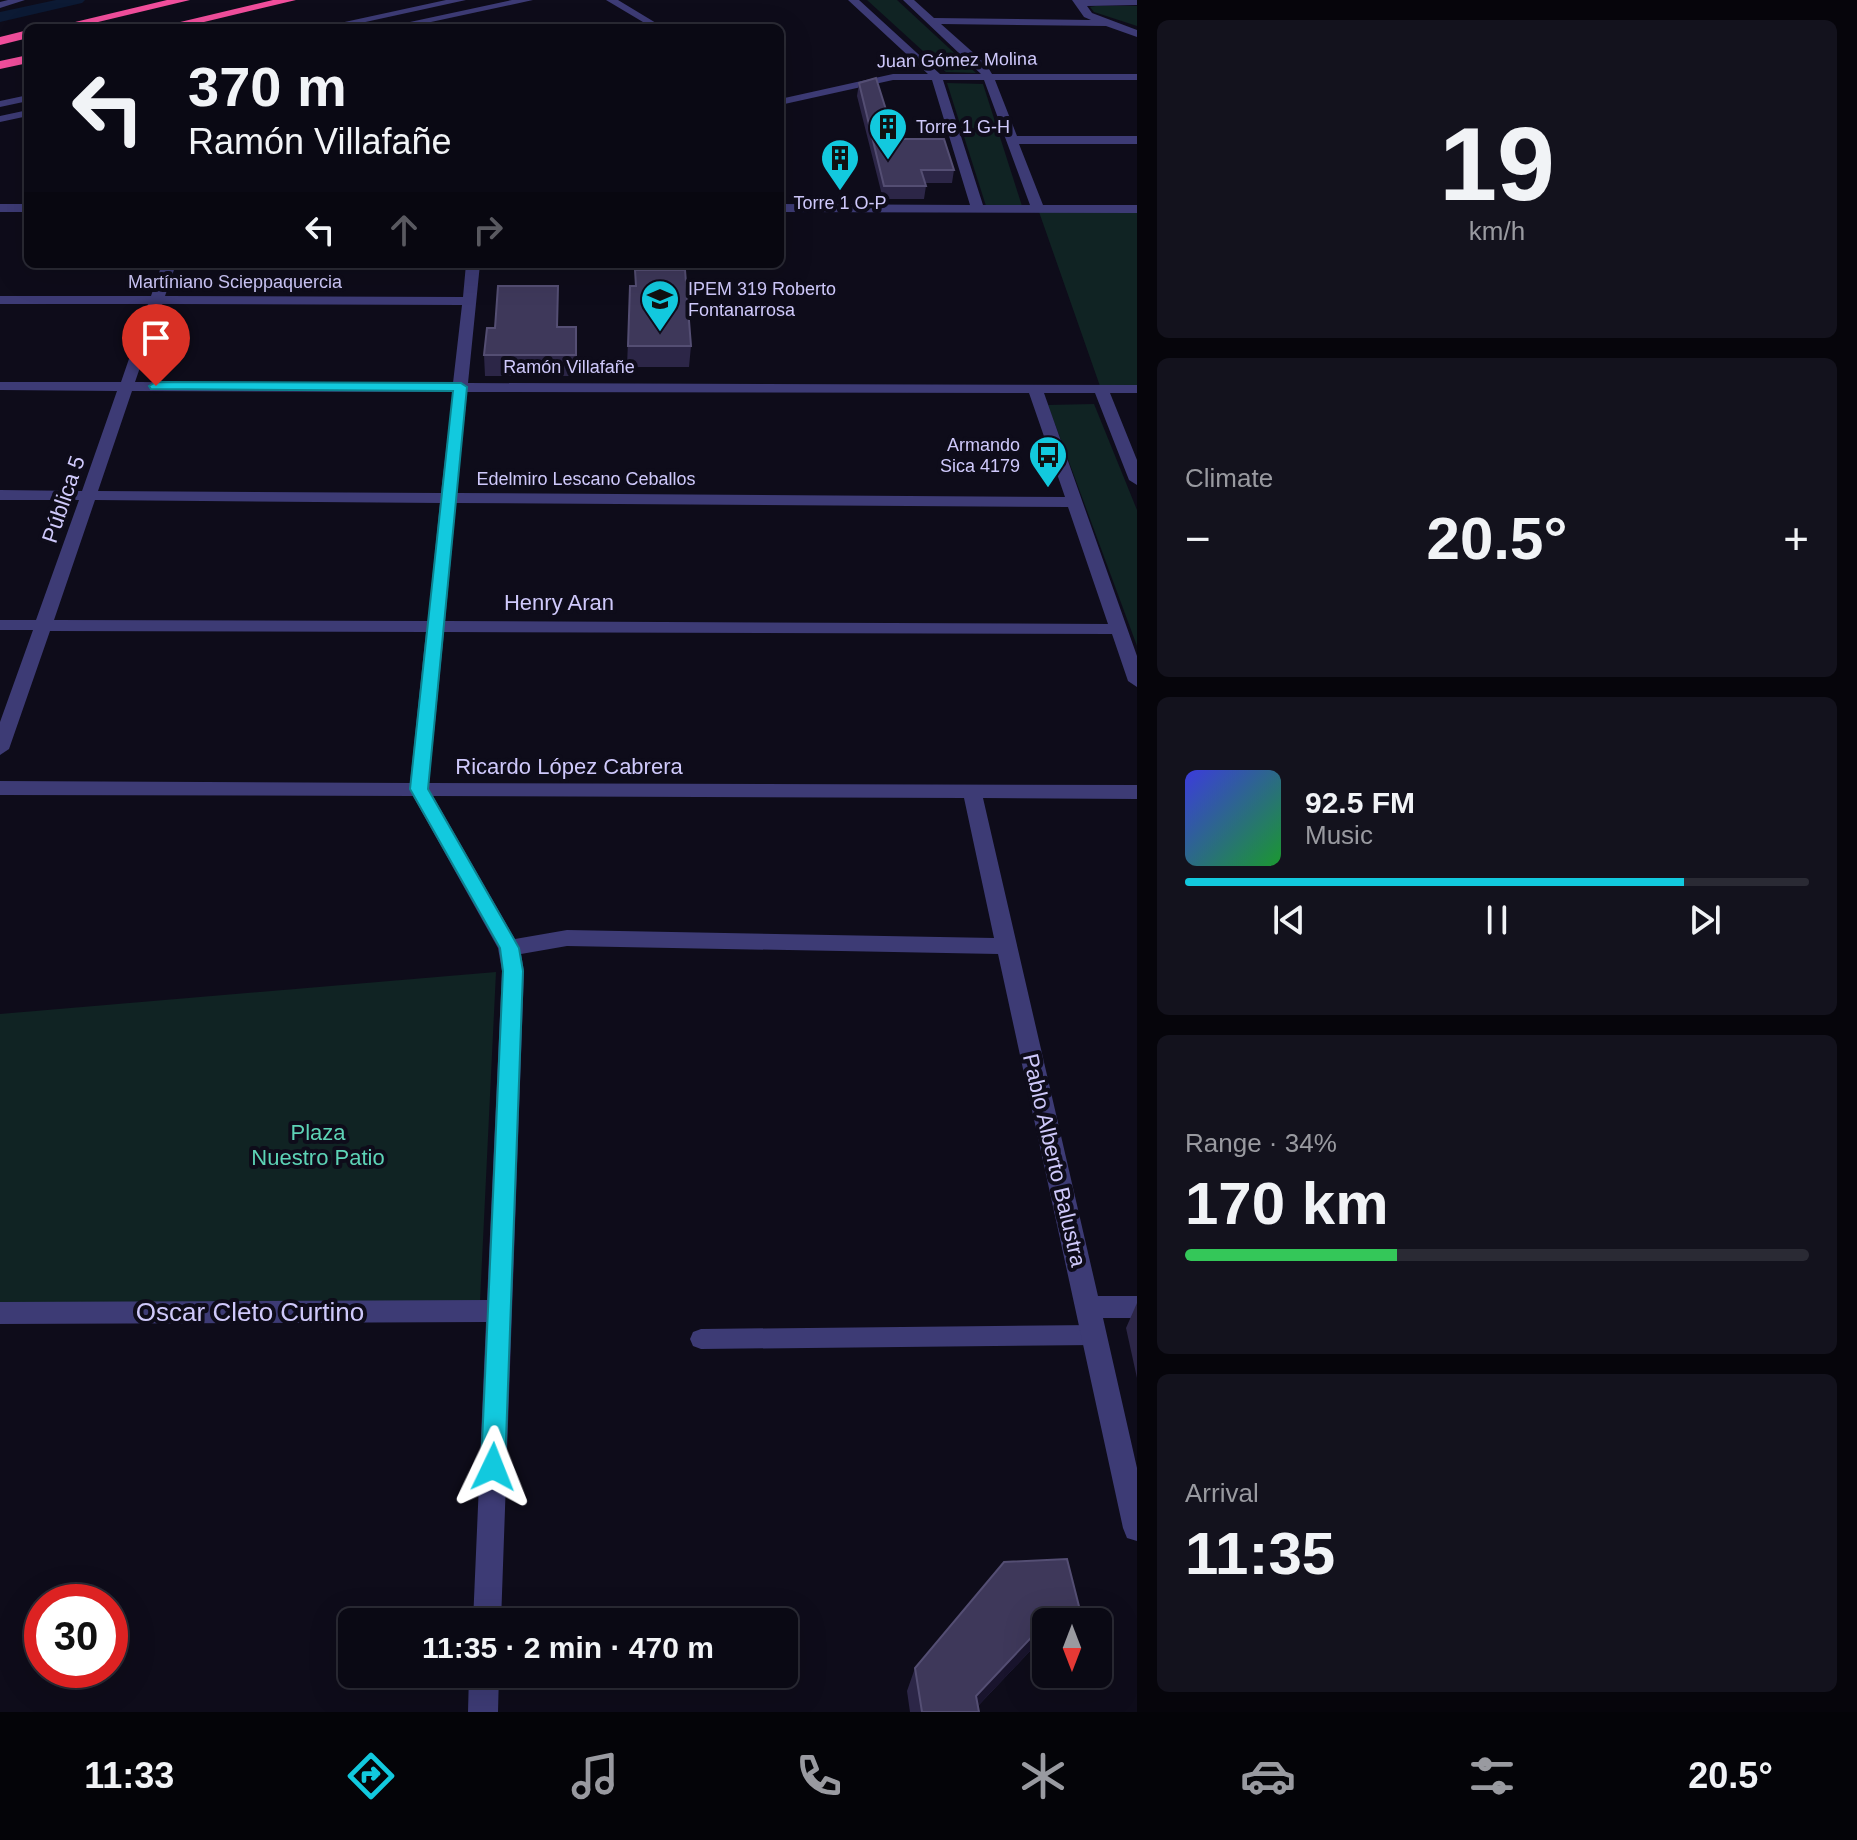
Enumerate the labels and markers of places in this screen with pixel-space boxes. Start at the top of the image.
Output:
building icon: Torre 1 G-H [867,106,909,161]
place label: Torre 1 G-H [916,117,1010,137]
building icon: Torre 1 O-P [819,137,861,192]
place label: Torre 1 O-P [793,193,887,213]
school or university icon: IPEM 319 Roberto Fontanarrosa [639,278,681,333]
place label: IPEM 319 Roberto Fontanarrosa [688,279,836,320]
pin [122,304,190,386]
bus stop icon: Armando Sica 4179 [1027,434,1069,489]
place label: Armando Sica 4179 [940,435,1020,476]

